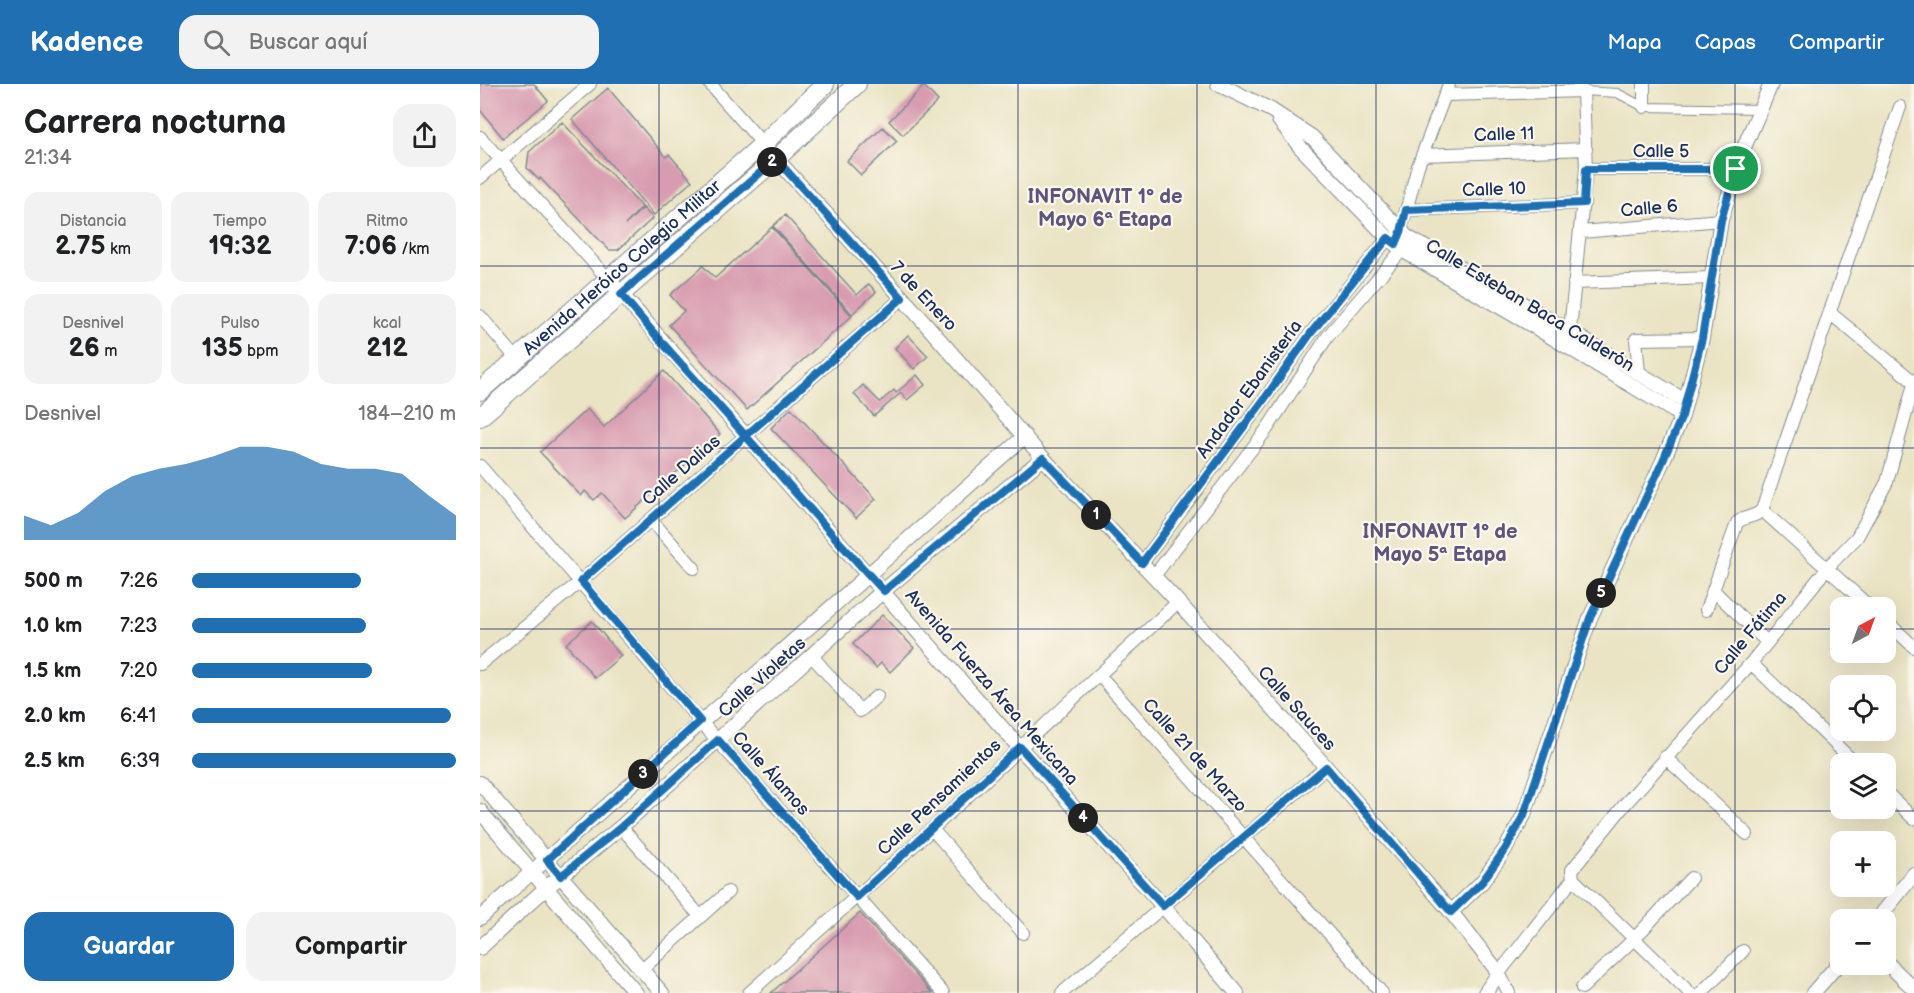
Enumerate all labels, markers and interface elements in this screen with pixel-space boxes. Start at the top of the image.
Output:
search box [179,15,599,69]
text: Kadence [30,26,143,59]
icon: search [200,26,233,59]
text: Buscar aquí [248,29,367,56]
text: Mapa [1608,30,1662,55]
text: Capas [1695,30,1756,55]
text: Compartir [1789,30,1884,55]
text: Carrera nocturna [24,103,286,143]
button: share [393,104,456,167]
street label: Calle 11 [1473,123,1535,146]
street label: Calle 5 [1633,141,1689,162]
pin [1710,143,1761,194]
text: 21:34 [24,146,72,170]
pin: 2 [757,147,787,177]
text: 2 [767,152,777,171]
icon: arrive [1719,152,1752,185]
street label: Avenida Heróico Colegio Militar [519,175,726,360]
street label: Calle 10 [1462,178,1526,201]
district label: INFONAVIT 1º de Mayo 6ª Etapa [1027,185,1183,232]
street label: Calle 6 [1620,196,1679,221]
text: Distancia [59,212,127,231]
text: Tiempo [213,212,267,231]
text: Ritmo [366,212,408,231]
text: 2.75 [55,231,106,262]
text: 19:32 [208,231,272,262]
text: 7:06 [344,231,397,262]
street label: Calle Esteban Baca Calderón [1422,235,1638,376]
text: km [106,240,131,259]
text: /km [397,240,430,259]
street label: 7 de Enero [886,257,961,336]
text: Desnivel [62,314,124,333]
text: Pulso [220,314,260,333]
text: kcal [373,314,401,333]
street label: Andador Ebanistería [1192,316,1307,462]
text: 26 [69,333,100,364]
text: 135 [202,333,243,364]
text: 212 [366,333,408,364]
text: m [100,342,117,361]
text: bpm [243,342,278,361]
text: Desnivel [24,402,101,426]
text: 184–210 m [358,402,456,426]
street label: Calle Dalias [638,431,725,510]
pin: 1 [1081,500,1111,530]
text: 1 [1093,505,1099,524]
district label: INFONAVIT 1º de Mayo 5ª Etapa [1362,520,1518,567]
text: 500 m [24,569,83,593]
text: 7:26 [120,569,158,593]
pin: 5 [1586,578,1616,608]
text: 5 [1596,583,1606,602]
street label: Avenida Fuerza Área Mexicana [901,584,1084,790]
street label: Calle Fátima [1710,588,1791,679]
north arrow [1830,597,1896,663]
map controls [1830,597,1896,975]
text: 1.0 km [24,614,82,638]
text: 7:23 [120,614,158,638]
street label: Calle Violetas [714,633,810,722]
text: 1.5 km [24,659,81,683]
text: 7:20 [120,659,157,683]
street label: Calle Sauces [1253,662,1340,755]
button: locate [1830,675,1896,741]
street label: Calle 21 de Marzo [1138,694,1251,816]
text: 2.0 km [24,704,86,728]
text: 6:41 [120,704,156,728]
street label: Calle Álamos [727,726,815,820]
street label: Calle Pensamientos [873,735,1005,860]
text: 2.5 km [24,749,85,773]
text: 6:39 [120,749,160,773]
button: layers [1830,753,1896,819]
pin: 3 [628,759,658,789]
text: 3 [638,764,648,783]
pin: 4 [1068,803,1098,833]
text: 4 [1078,808,1088,827]
button: + [1830,831,1896,897]
button: − [1830,909,1896,975]
button: Guardar [24,912,234,981]
button: Compartir [246,912,456,981]

